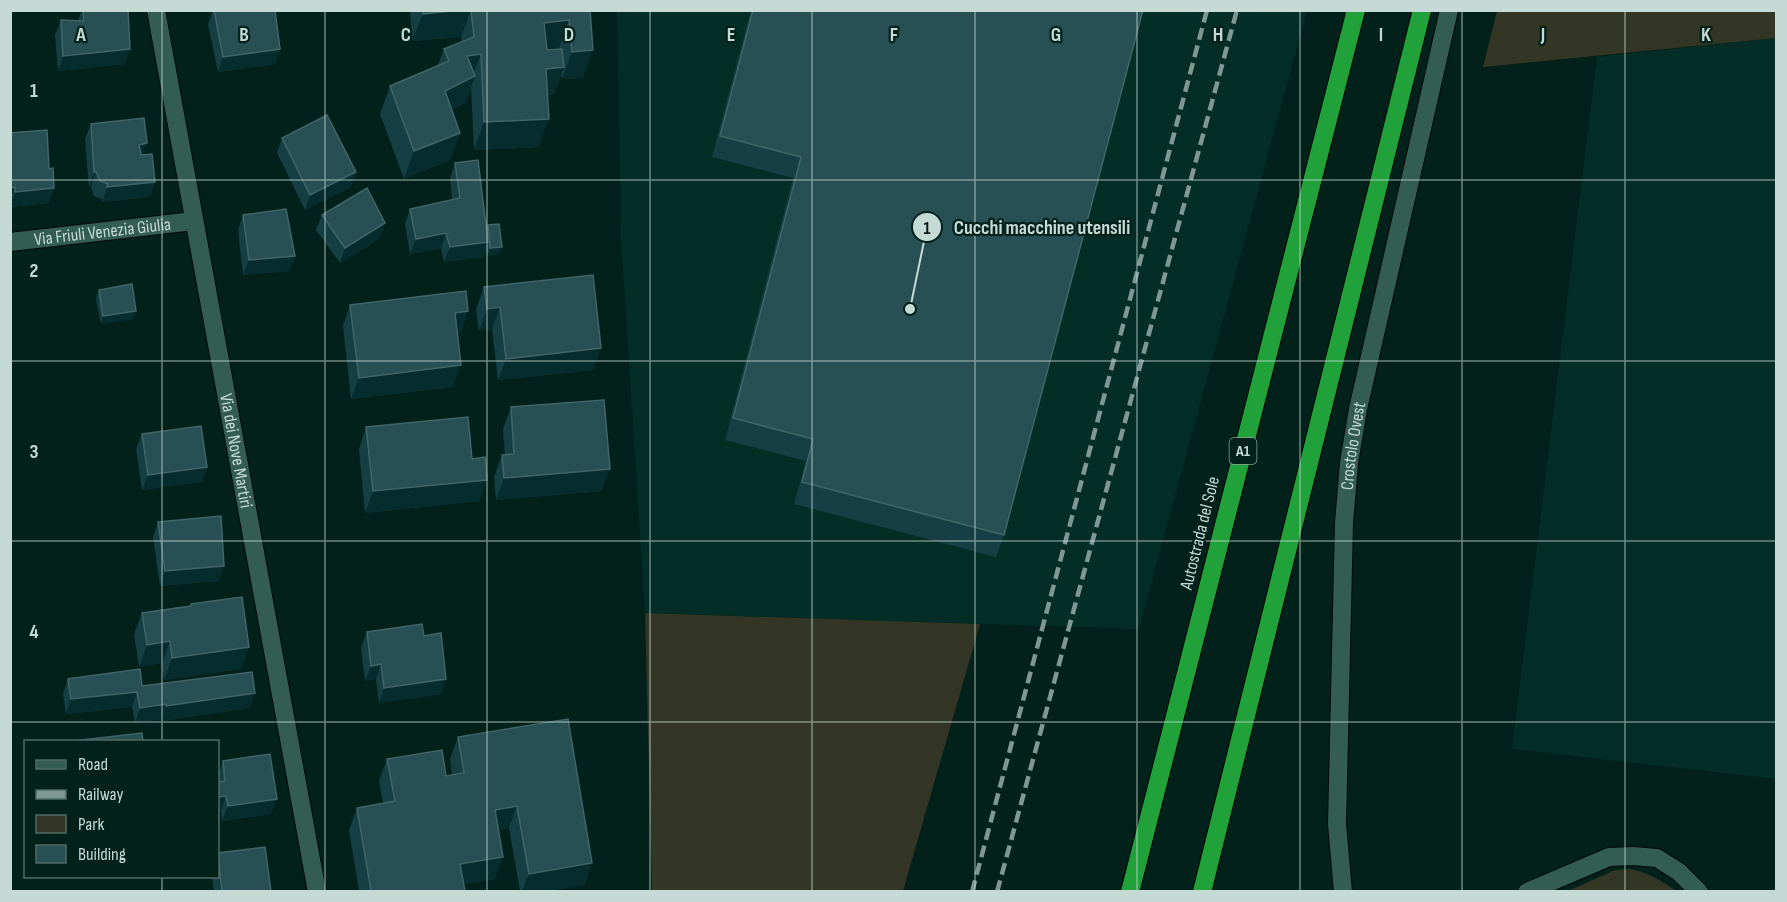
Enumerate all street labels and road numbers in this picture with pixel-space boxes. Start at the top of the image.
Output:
street label: Via Friuli Venezia Giulia [33,213,172,250]
street label: Via dei Nove Martiri [216,392,257,510]
street label: Crostolo Ovest [1336,399,1370,491]
road number: A1 [1230,438,1256,464]
street label: Autostrada del Sole [1176,474,1224,593]

